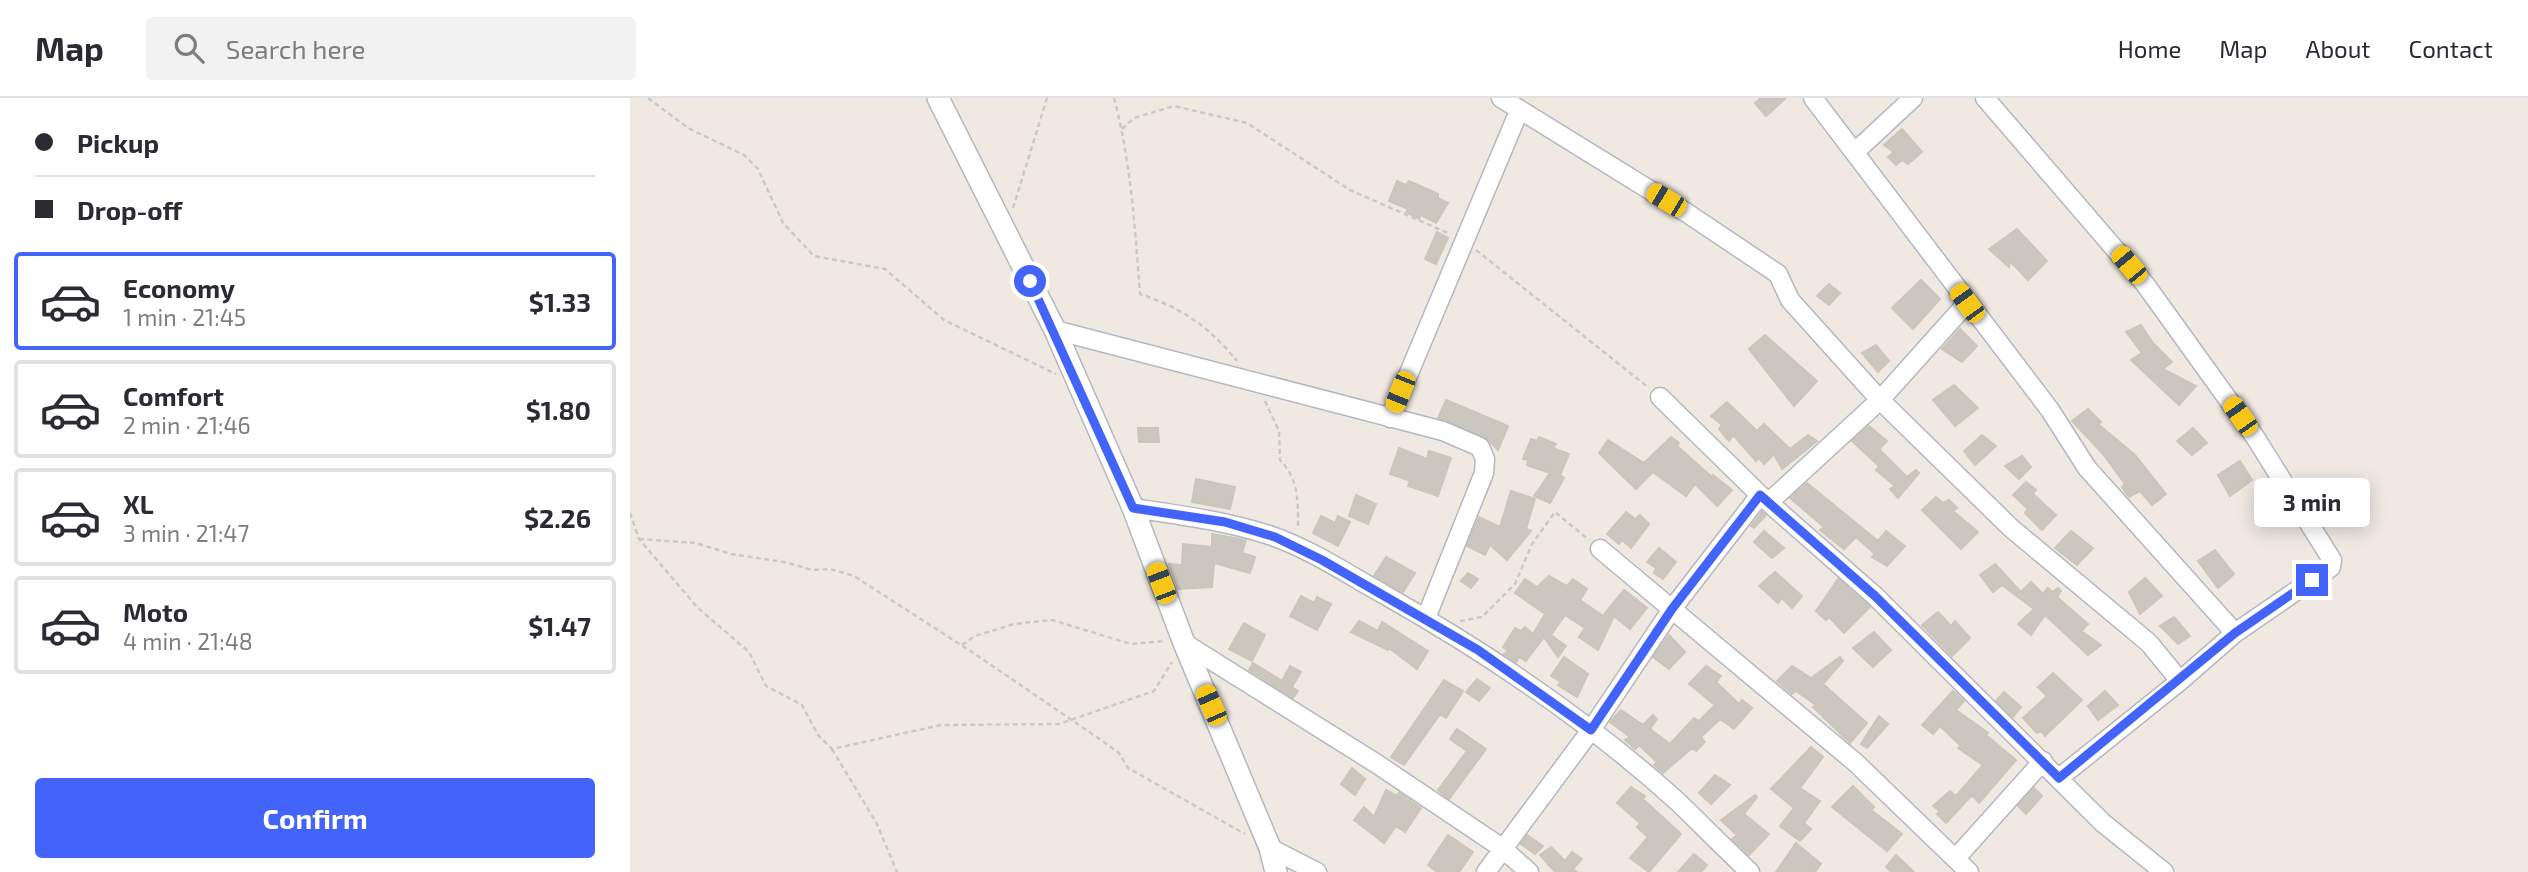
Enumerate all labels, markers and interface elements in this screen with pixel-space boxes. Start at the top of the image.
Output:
search box [146,17,636,80]
text: Map [35,28,104,68]
icon: search [170,29,208,67]
text: Search here [226,33,365,64]
text: Home [2118,34,2181,63]
text: Map [2219,34,2267,63]
text: About [2305,34,2371,63]
text: Contact [2409,34,2493,63]
text: Pickup [77,127,159,158]
car [1643,180,1690,220]
text: Drop-off [77,194,182,225]
car [2108,242,2151,288]
route start [1014,265,1046,297]
icon: car [39,270,102,333]
text: Economy [123,272,235,303]
car [1947,280,1988,326]
text: $1.33 [529,286,591,317]
text: 1 min · 21:45 [123,303,246,331]
car [1383,369,1418,415]
icon: car [39,378,102,441]
text: Comfort [123,380,224,411]
car [2220,393,2261,439]
text: $1.80 [526,394,591,425]
text: 2 min · 21:46 [123,411,251,439]
callout: 3 min [2254,478,2370,528]
icon: car [39,486,102,549]
text: XL [123,488,154,519]
text: 3 min [2283,488,2341,516]
text: $2.26 [524,502,591,533]
text: 3 min · 21:47 [123,519,249,547]
car [1144,560,1179,606]
route end [2296,564,2328,596]
icon: car [39,594,102,657]
text: Moto [123,596,188,627]
text: $1.47 [528,610,591,641]
text: 4 min · 21:48 [123,627,253,655]
car [1193,682,1230,728]
button: Confirm [35,778,595,858]

